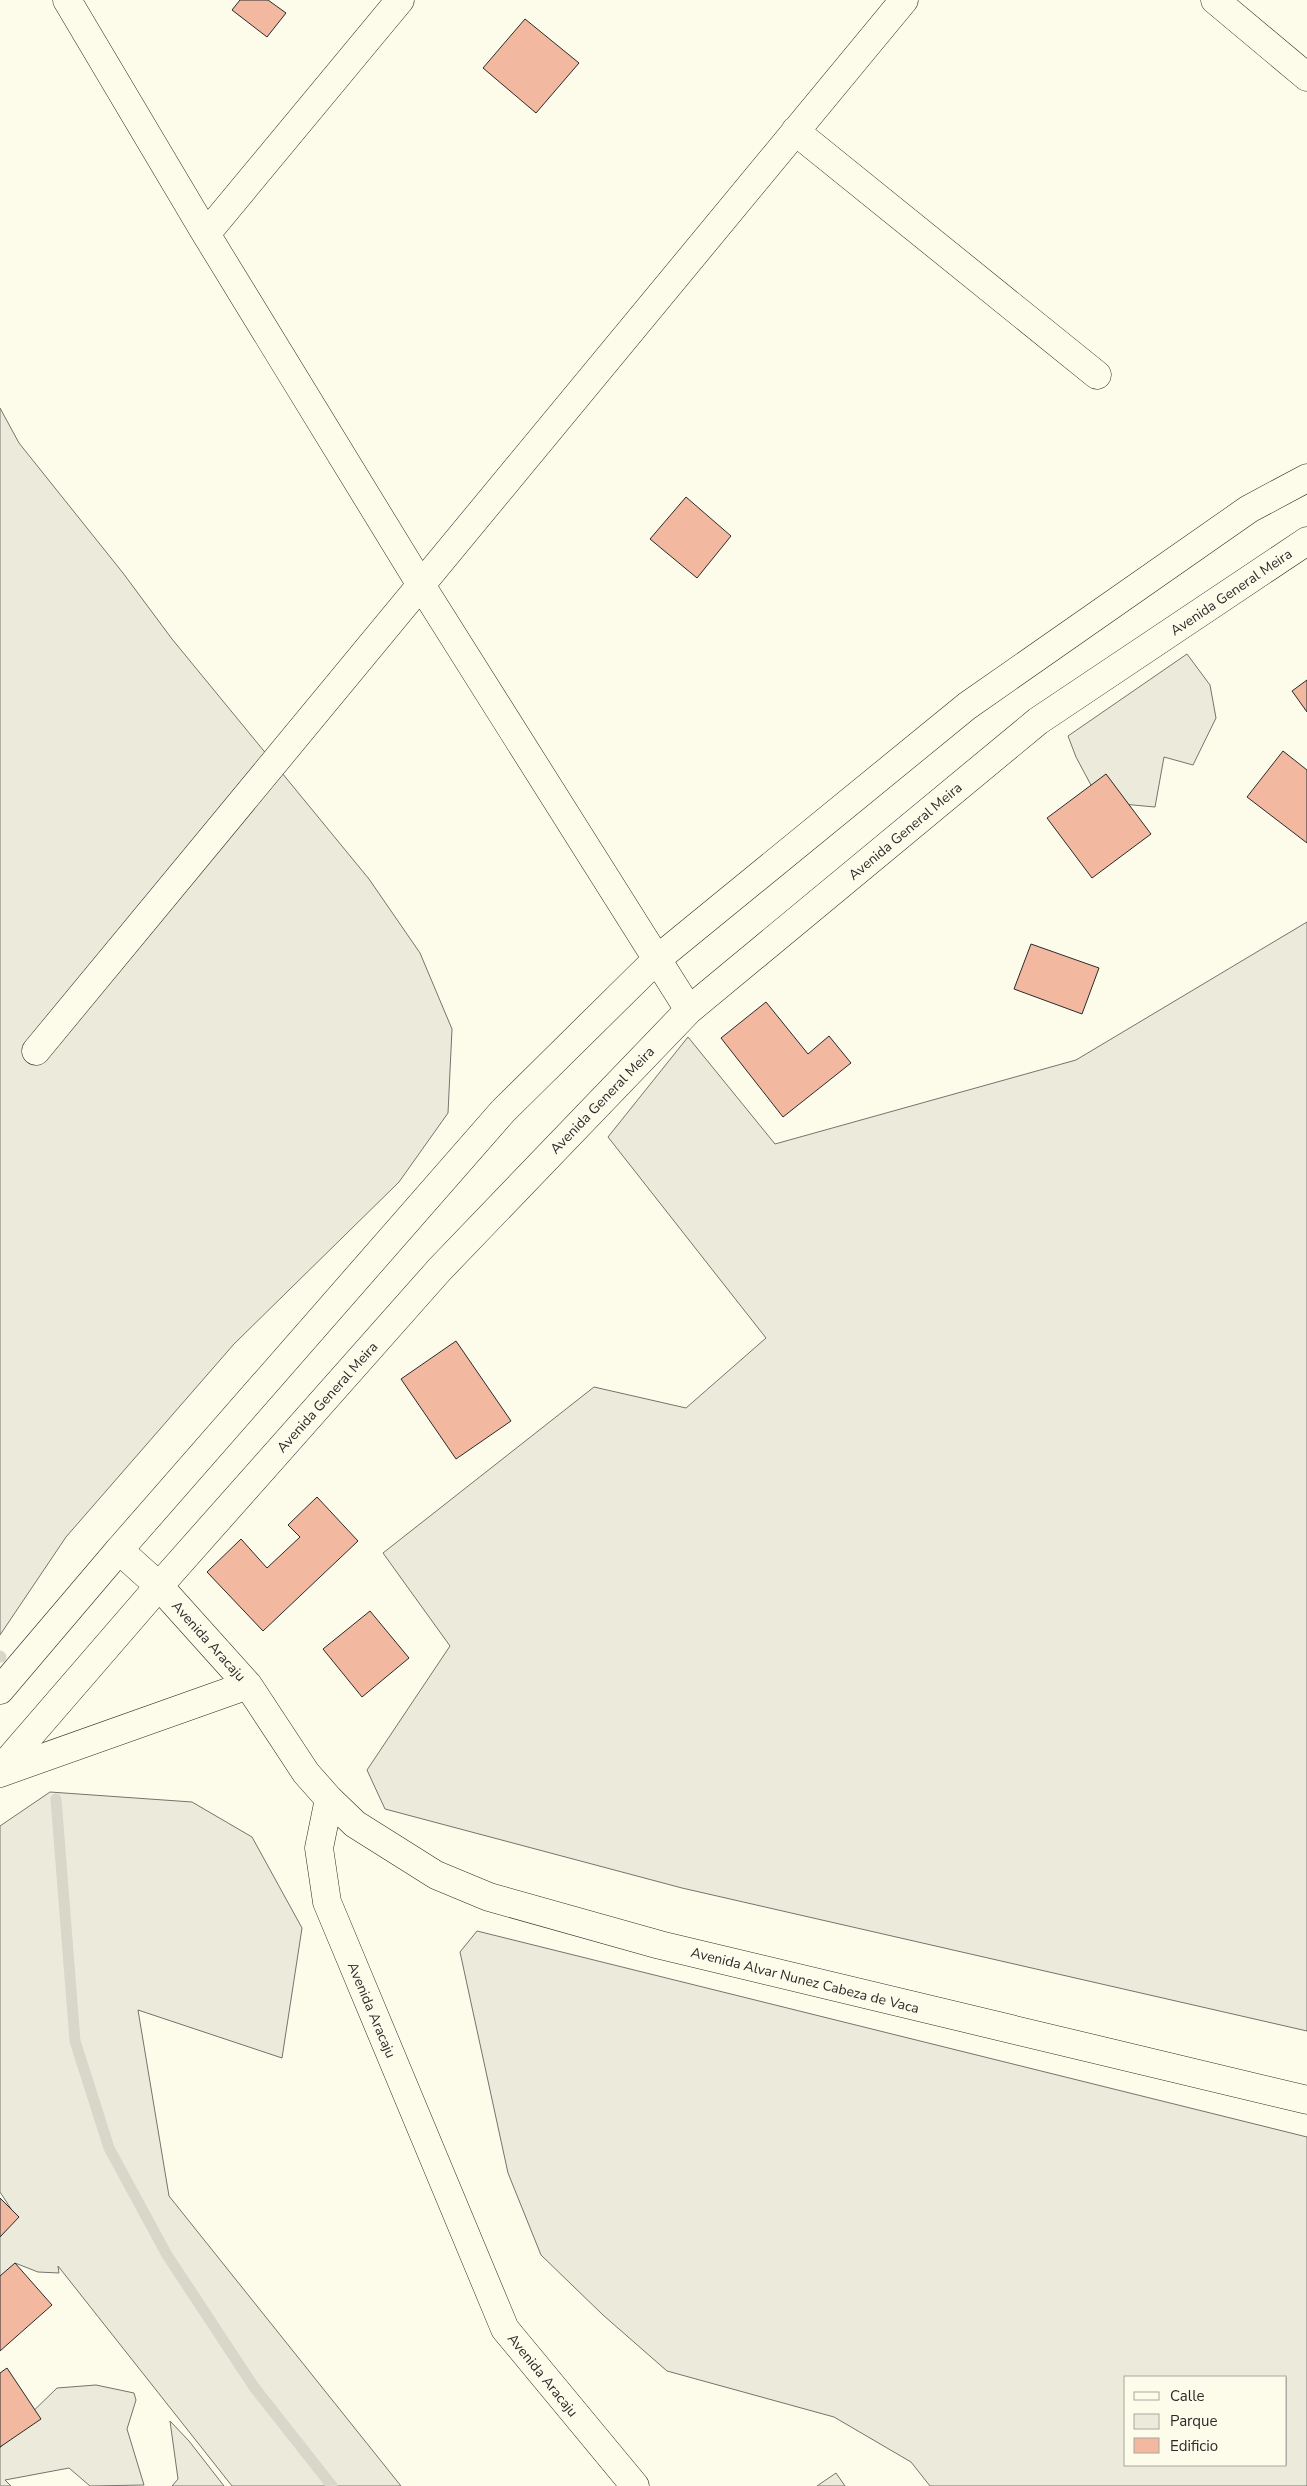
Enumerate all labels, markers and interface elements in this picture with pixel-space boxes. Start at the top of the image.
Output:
street label: Avenida General Meira [1167,545,1296,640]
street label: Avenida General Meira [844,778,966,885]
street label: Avenida General Meira [546,1042,659,1158]
street label: Avenida General Meira [272,1338,382,1457]
street label: Avenida Aracaju [167,1597,250,1686]
street label: Avenida Alvar Nunez Cabeza de Vaca [689,1943,921,2018]
street label: Avenida Aracaju [343,1959,400,2061]
street label: Avenida Aracaju [503,2330,582,2421]
legend [1124,2376,1287,2466]
text: Calle [1170,2386,1205,2406]
text: Parque [1170,2411,1218,2431]
text: Edificio [1170,2436,1218,2456]

